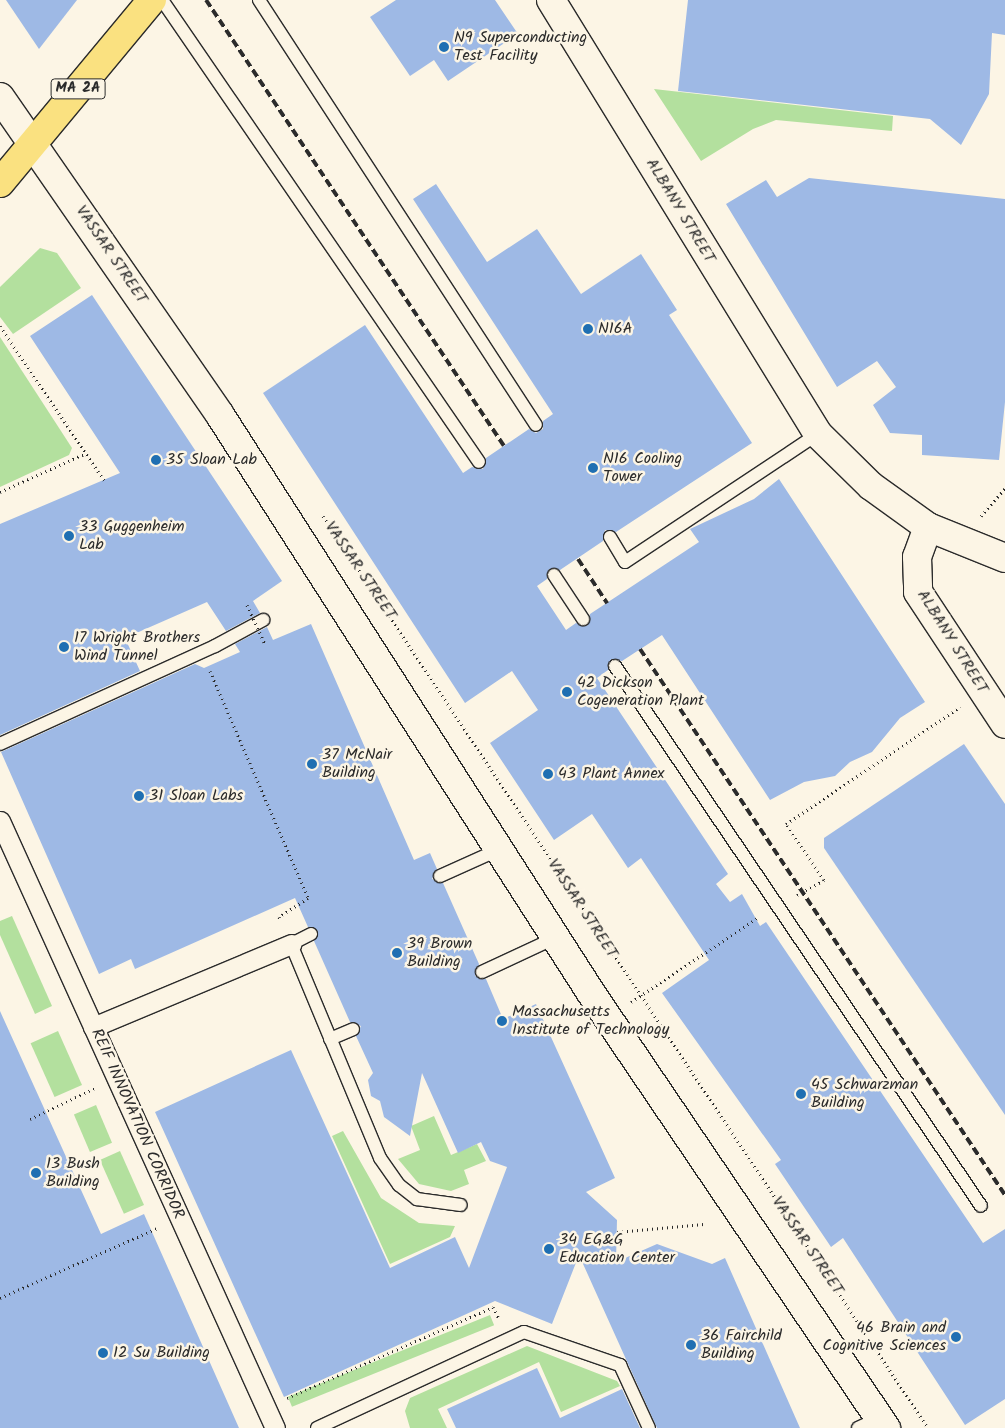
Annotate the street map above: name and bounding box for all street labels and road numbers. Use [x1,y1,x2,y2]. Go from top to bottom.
road number: MA 2A [50,76,106,102]
street label: ALBANY STREET [641,155,719,267]
street label: VASSAR STREET [71,202,151,308]
street label: VASSAR STREET [320,518,400,624]
street label: ALBANY STREET [912,587,992,697]
street label: VASSAR STREET [543,856,621,962]
street label: REIF INNOVATION CORRIDOR [86,1026,188,1222]
street label: VASSAR STREET [767,1193,847,1299]

